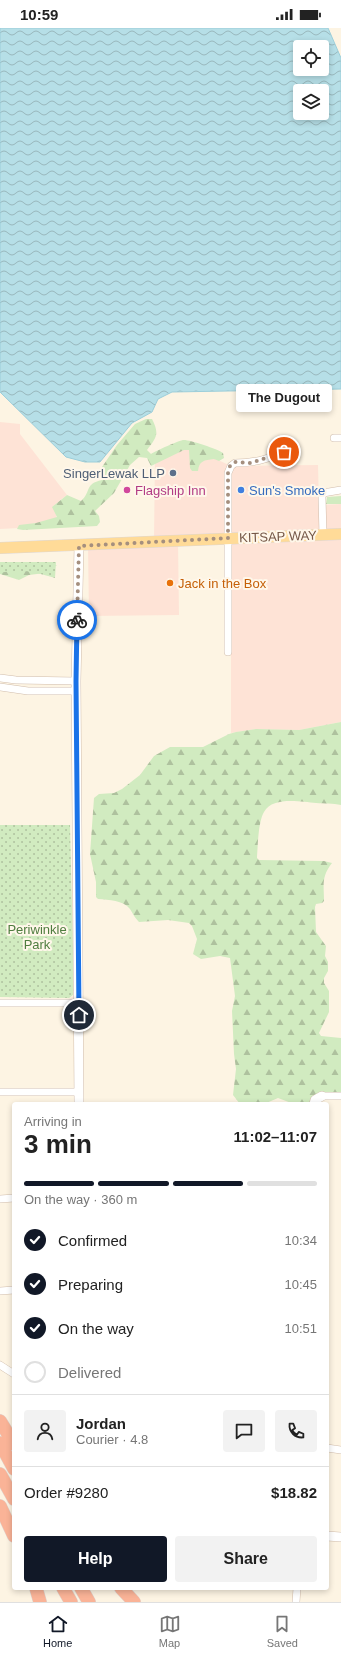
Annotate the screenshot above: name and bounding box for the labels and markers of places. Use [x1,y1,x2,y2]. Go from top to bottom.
callout: The Dugout [236,384,332,412]
pin [267,435,301,469]
place label: SingerLewak LLP [63,466,165,481]
marker: SingerLewak LLP [168,468,178,478]
place label: Flagship Inn [135,483,206,498]
place label: Sun's Smoke [249,483,325,498]
marker: Flagship Inn [122,485,132,495]
marker: Sun's Smoke [236,485,246,495]
place label: Jack in the Box [178,576,267,591]
marker: Jack in the Box [165,578,175,588]
pin [62,998,96,1032]

